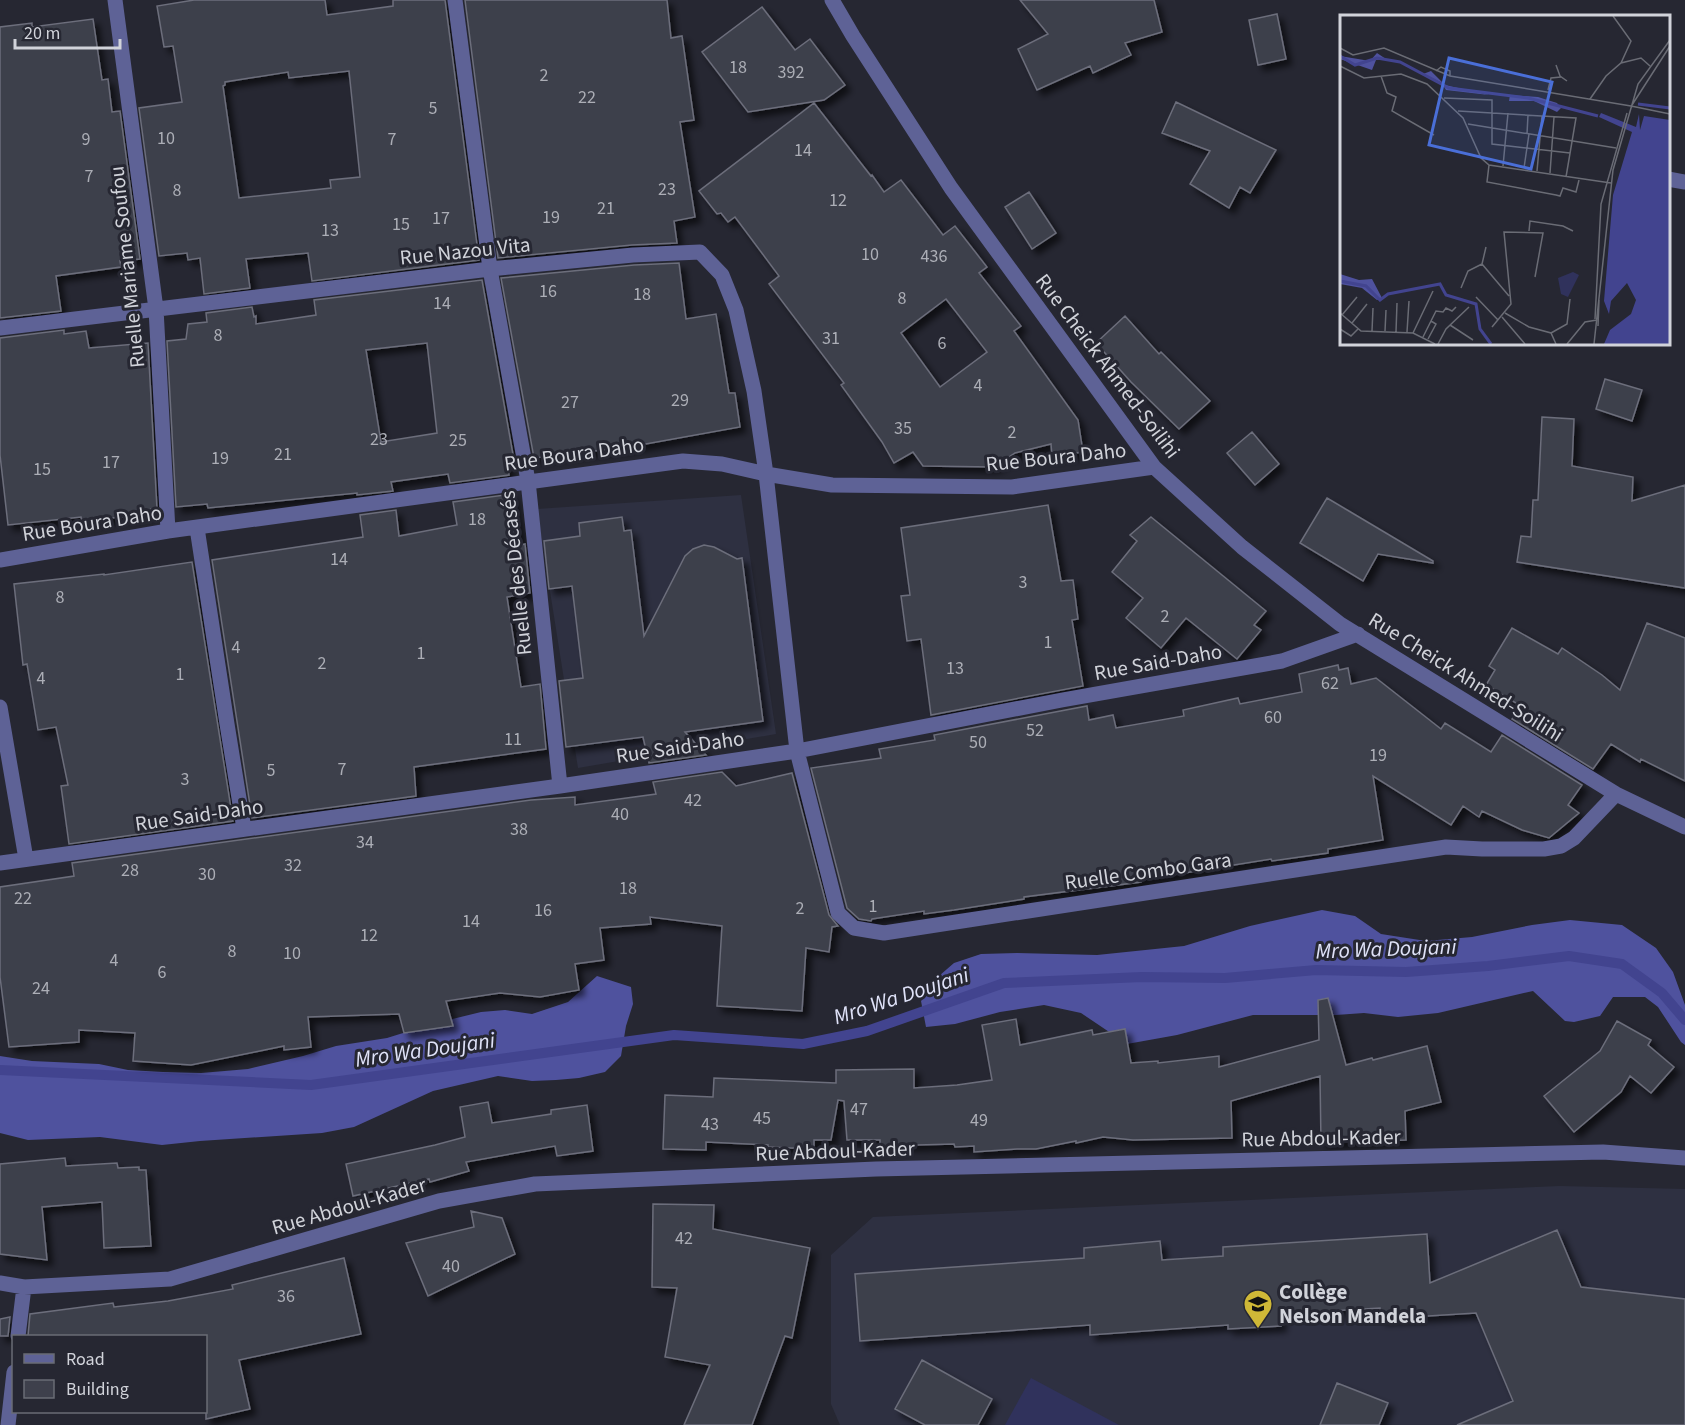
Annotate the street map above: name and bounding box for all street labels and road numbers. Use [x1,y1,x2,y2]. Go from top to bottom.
street label: Ruelle Mariame Soufou [101,165,153,369]
street label: Rue Nazou Vita [398,229,532,273]
street label: Rue Cheick Ahmed-Soilihi [1028,267,1188,465]
street label: Rue Boura Daho [502,429,646,479]
street label: Rue Boura Daho [984,435,1128,479]
street label: Ruelle des Décasés [492,489,540,657]
street label: Rue Boura Daho [20,497,164,549]
street label: Rue Cheick Ahmed-Soilihi [1363,605,1569,749]
street label: Rue Said-Daho [1092,636,1224,688]
street label: Rue Said-Daho [614,723,746,771]
street label: Rue Said-Daho [133,791,265,839]
street label: Ruelle Combo Gara [1063,844,1233,898]
street label: Rue Abdoul-Kader [1241,1122,1402,1154]
street label: Rue Abdoul-Kader [755,1133,916,1169]
street label: Rue Abdoul-Kader [268,1169,430,1242]

